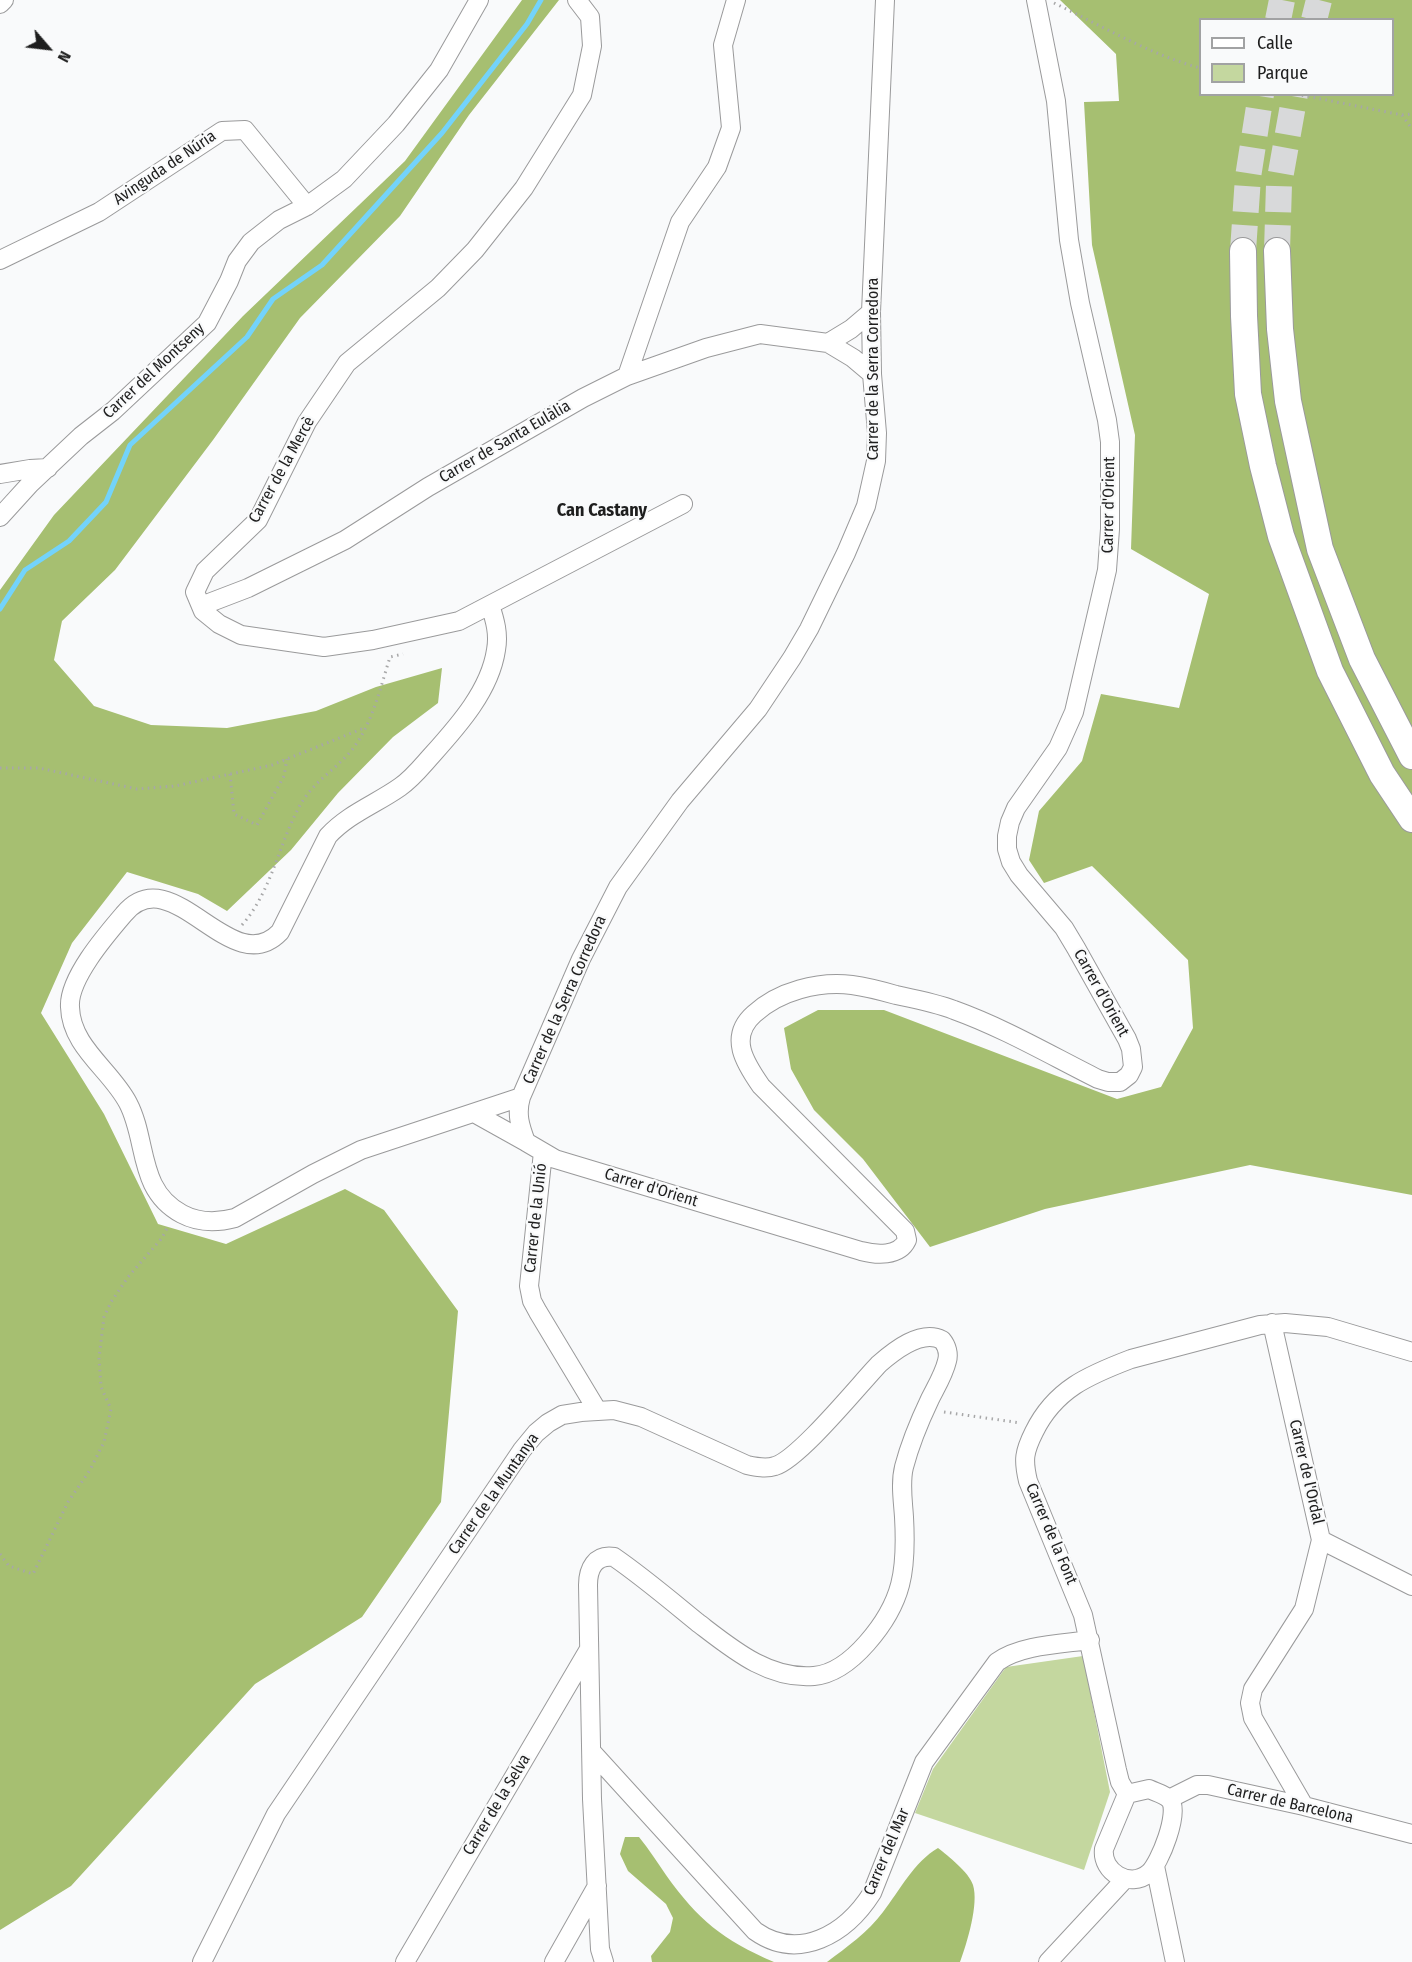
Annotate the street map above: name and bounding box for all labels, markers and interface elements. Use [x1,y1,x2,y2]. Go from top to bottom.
north arrow [18,18,78,78]
legend [1199,18,1394,96]
text: Calle [1257,32,1293,54]
text: N [54,48,75,65]
text: Parque [1257,62,1308,84]
street label: Avinguda de Núria [110,127,220,209]
street label: Carrer de la Serra Corredora [864,278,884,460]
street label: Carrer del Montseny [99,319,209,423]
street label: Carrer de Santa Eulàlia [436,397,574,487]
street label: Carrer de la Mercè [245,413,319,527]
street label: Carrer d'Orient [1099,456,1119,554]
district label: Can Castany [557,500,647,522]
street label: Carrer de la Serra Corredora [519,913,611,1087]
street label: Carrer d'Orient [1069,946,1133,1040]
street label: Carrer de la Unió [521,1162,551,1274]
street label: Carrer d'Orient [602,1165,700,1211]
street label: Carrer de l'Ordal [1285,1418,1327,1526]
street label: Carrer de la Muntanya [445,1430,543,1558]
street label: Carrer de la Font [1021,1480,1081,1588]
street label: Carrer de la Selva [459,1751,535,1859]
street label: Carrer de Barcelona [1225,1780,1355,1828]
street label: Carrer del Mar [860,1805,914,1899]

